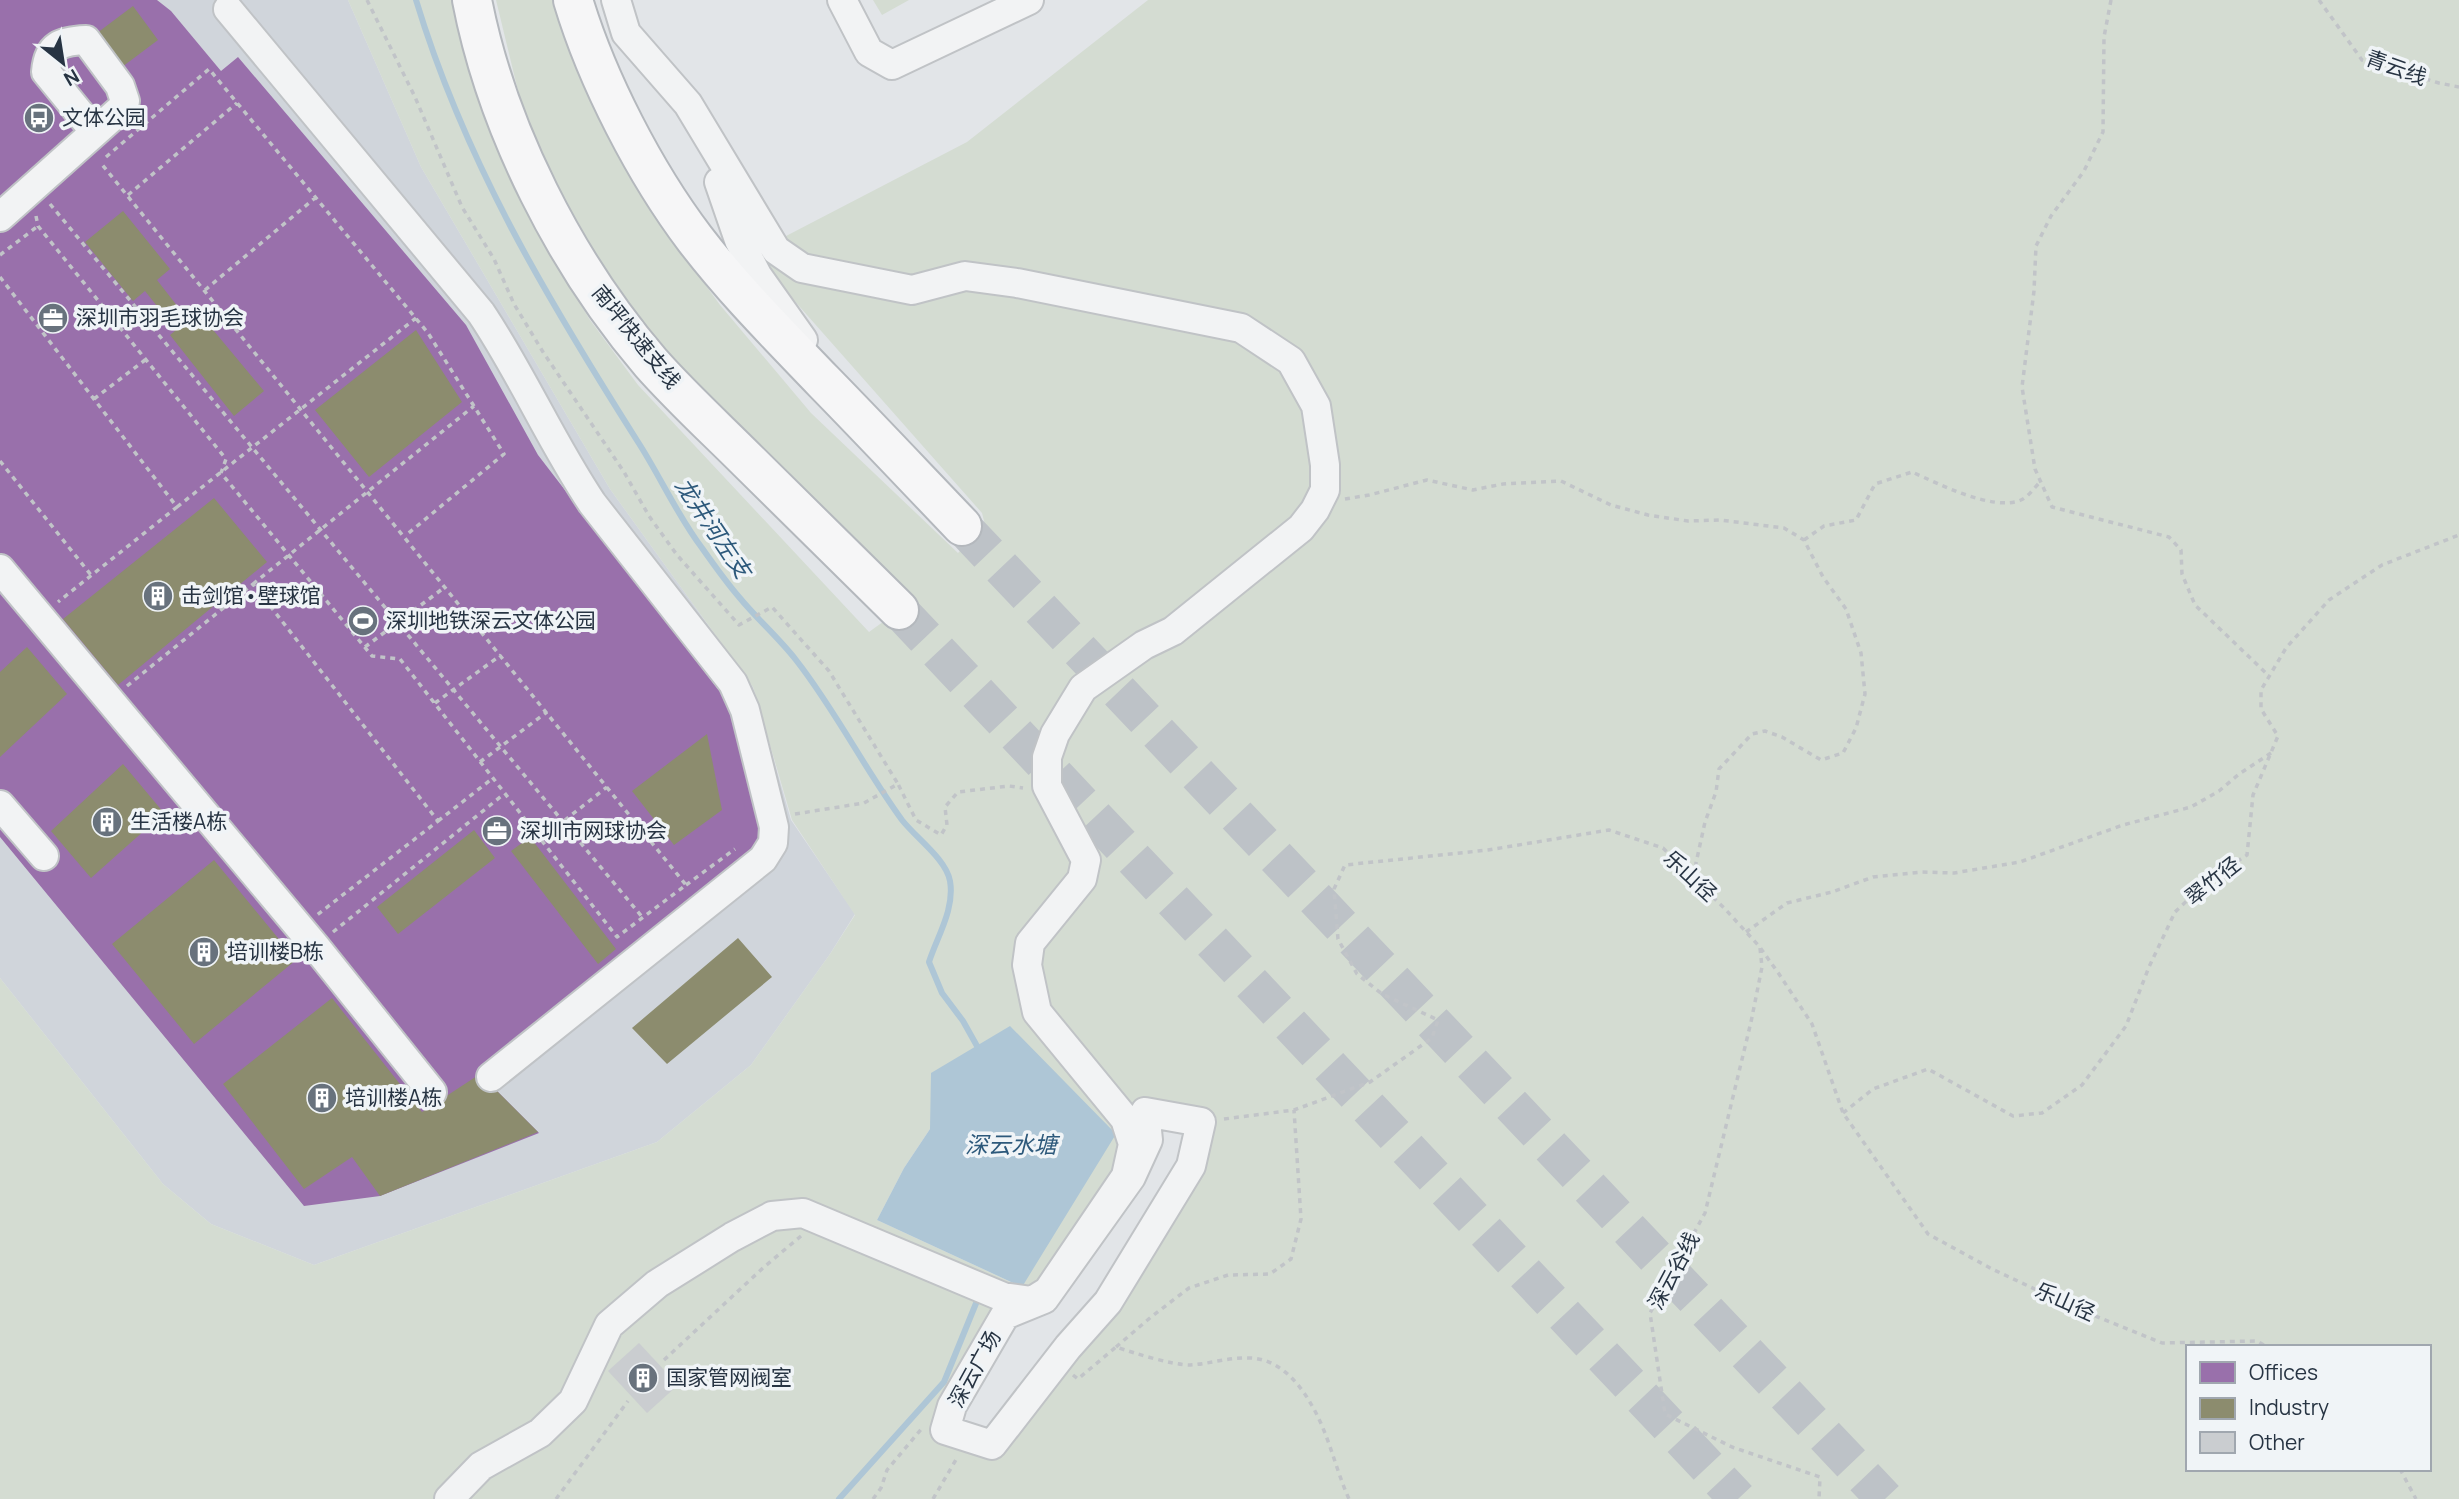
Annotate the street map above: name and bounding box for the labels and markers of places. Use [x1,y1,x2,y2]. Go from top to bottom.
bus stop icon: 文体公园 [22,101,56,135]
place label: 文体公园 [62,103,146,131]
office icon: 深圳市羽毛球协会 [36,301,70,335]
place label: 深圳市羽毛球协会 [76,303,244,331]
building icon: 击剑馆•壁球馆 [141,579,175,613]
place label: 击剑馆•壁球馆 [181,581,321,609]
sports icon: 深圳地铁深云文体公园 [346,604,380,638]
place label: 深圳地铁深云文体公园 [386,606,596,634]
building icon: 生活楼A栋 [90,805,124,839]
place label: 生活楼A栋 [130,807,227,835]
office icon: 深圳市网球协会 [480,814,514,848]
place label: 深圳市网球协会 [520,816,667,844]
building icon: 培训楼B栋 [187,935,221,969]
place label: 培训楼B栋 [227,937,324,965]
building icon: 培训楼A栋 [305,1081,339,1115]
place label: 培训楼A栋 [345,1083,442,1111]
building icon: 国家管网阀室 [626,1361,660,1395]
place label: 国家管网阀室 [666,1363,792,1391]

